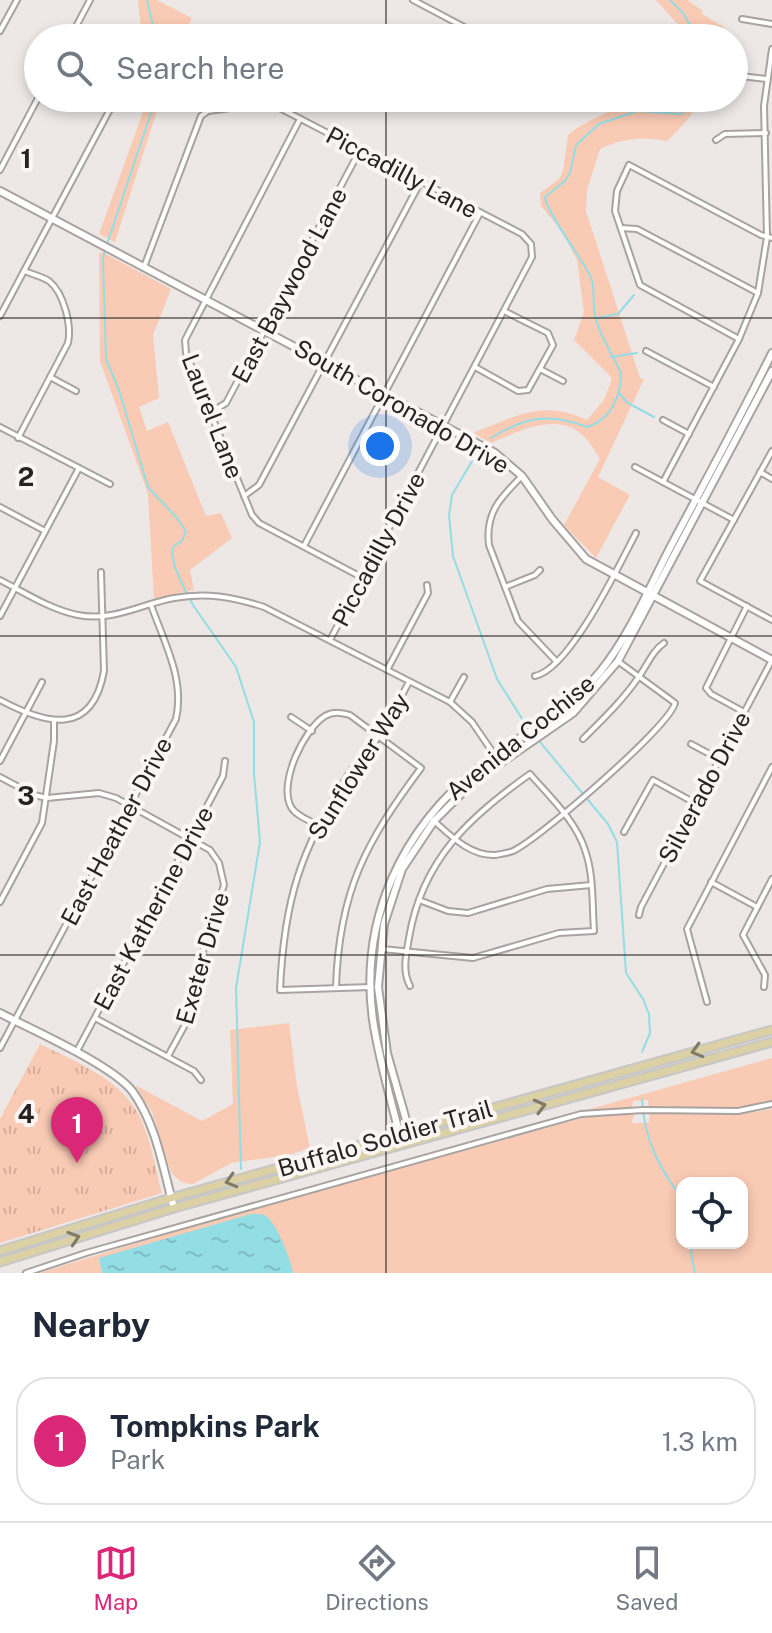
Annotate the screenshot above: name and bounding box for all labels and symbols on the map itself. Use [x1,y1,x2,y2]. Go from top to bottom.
street label: Piccadilly Lane [322,120,482,224]
text: 1 [20,143,32,174]
street label: East Baywood Lane [226,183,352,387]
street label: South Coronado Drive [290,333,514,479]
street label: Laurel Lane [176,350,250,482]
your location [360,426,400,466]
text: 2 [18,461,34,492]
street label: Piccadilly Drive [326,467,430,631]
street label: Avenida Cochise [440,669,600,805]
street label: Sunflower Way [302,687,414,844]
street label: Silverado Drive [652,706,756,868]
street label: East Heather Drive [55,732,177,930]
text: 3 [17,780,35,811]
street label: East Katherine Drive [87,801,219,1015]
street label: Exeter Drive [170,889,234,1027]
one-way arrow [690,1042,704,1058]
street label: Buffalo Soldier Trail [274,1094,496,1182]
pin: 1 [51,1097,103,1163]
text: 4 [17,1098,35,1129]
one-way arrow [532,1098,546,1115]
one-way arrow [224,1172,238,1188]
one-way arrow [67,1231,81,1247]

